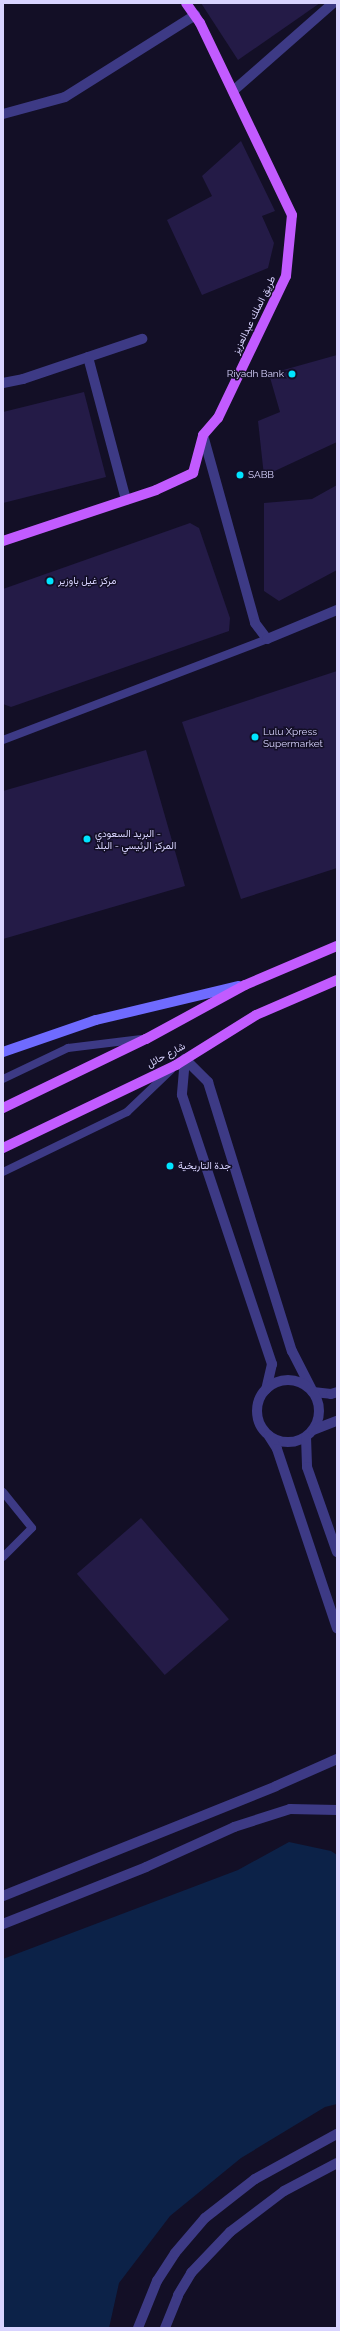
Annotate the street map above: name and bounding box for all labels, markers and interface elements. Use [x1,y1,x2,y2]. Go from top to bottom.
street label: طريق الملك عبدالعزيز [230,274,278,356]
place label: Riyadh Bank [227,368,284,380]
marker: Riyadh Bank [287,369,297,379]
place label: SABB [248,469,274,481]
marker: SABB [235,470,245,480]
place label: مركز غيل باوزير [58,575,116,587]
marker: مركز غيل باوزير [45,576,55,586]
place label: Lulu Xpress Supermarket [263,725,323,748]
marker: Lulu Xpress Supermarket [250,732,260,742]
place label: البريد السعودي - المركز الرئيسي - البلد [95,827,176,850]
marker: البريد السعودي - المركز الرئيسي - البلد [82,834,92,844]
street label: شارع حائل [145,1040,187,1070]
place label: جدة التاريخية [178,1160,231,1172]
marker: جدة التاريخية [165,1161,175,1171]

